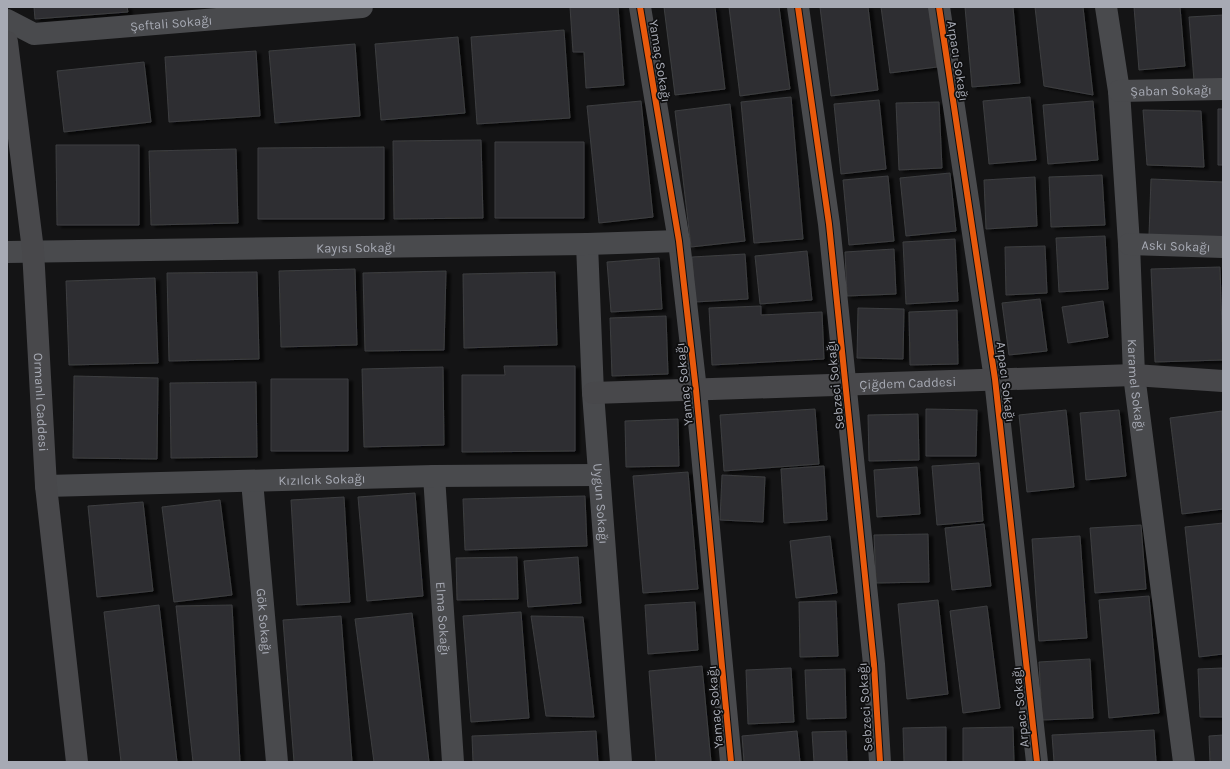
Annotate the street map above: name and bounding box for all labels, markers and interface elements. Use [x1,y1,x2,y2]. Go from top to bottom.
street label: Şeftali Sokağı [129,12,213,34]
street label: Yamaç Sokağı [646,19,674,103]
street label: Arpacı Sokağı [944,20,972,102]
street label: Şaban Sokağı [1130,82,1212,98]
street label: Askı Sokağı [1141,237,1211,254]
street label: Kayısı Sokağı [316,239,396,255]
street label: Karamel Sokağı [1125,339,1149,433]
street label: Sebzeci Sokağı [823,340,847,430]
street label: Arpacı Sokağı [994,341,1018,423]
street label: Yamaç Sokağı [672,342,696,426]
street label: Ormanlı Caddesi [31,352,52,452]
street label: Çiğdem Caddesi [859,373,956,392]
street label: Uygun Sokağı [591,462,612,545]
street label: Kızılcık Sokağı [278,470,366,488]
street label: Elma Sokağı [434,581,453,656]
street label: Gök Sokağı [254,588,275,655]
street label: Sebzeci Sokağı [854,662,876,752]
street label: Yamaç Sokağı [704,665,726,749]
street label: Arpacı Sokağı [1008,666,1032,748]

